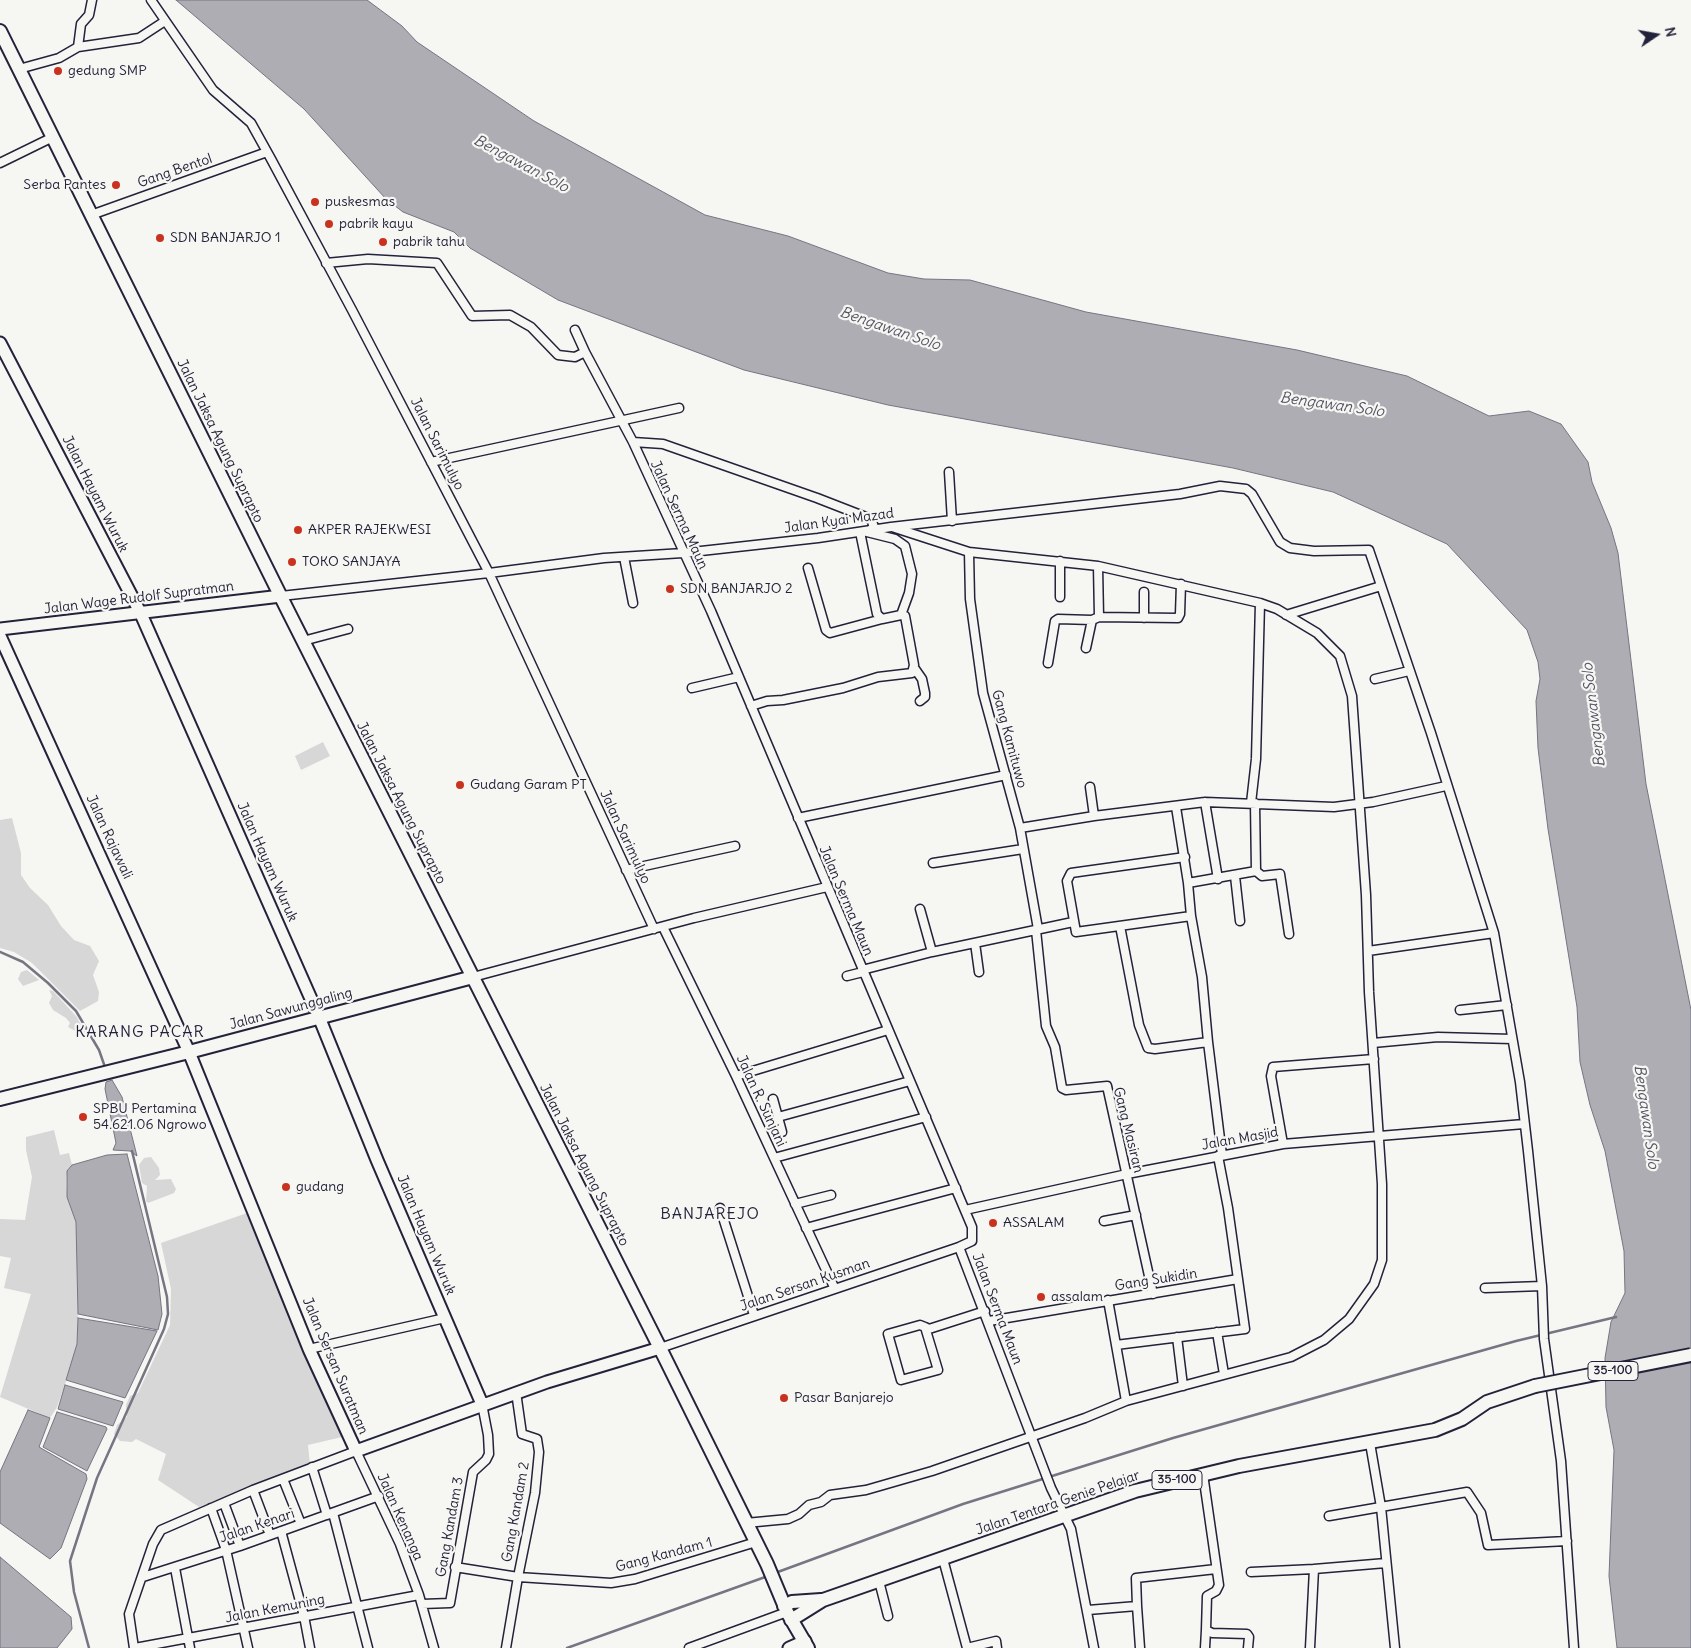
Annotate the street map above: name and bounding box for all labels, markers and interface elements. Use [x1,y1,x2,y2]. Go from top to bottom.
north arrow [1631,10,1681,60]
text: N [1661,25,1680,38]
place label: gedung SMP [68,63,147,79]
marker: gedung SMP [52,65,64,77]
water label: Bengawan Solo [471,131,571,197]
street label: Gang Bentol [135,150,215,192]
place label: Serba Pantes [23,177,106,193]
marker: Serba Pantes [110,179,122,191]
place label: puskesmas [325,194,395,210]
marker: puskesmas [309,196,321,208]
place label: pabrik kayu [339,216,413,232]
marker: pabrik kayu [323,218,335,230]
place label: SDN BANJARJO 1 [170,230,281,246]
marker: SDN BANJARJO 1 [154,232,166,244]
place label: pabrik tahu [393,234,465,250]
marker: pabrik tahu [377,236,389,248]
water label: Bengawan Solo [838,303,942,355]
street label: Jalan Jaksa Agung Suprapto [173,357,267,525]
water label: Bengawan Solo [1279,389,1385,421]
street label: Jalan Sarimulyo [406,395,468,493]
street label: Jalan Hayam Wuruk [58,433,132,555]
street label: Jalan Serma Maun [647,458,711,572]
street label: Jalan Kyai Mazad [783,505,895,537]
place label: AKPER RAJEKWESI [308,522,431,538]
marker: AKPER RAJEKWESI [292,524,304,536]
place label: TOKO SANJAYA [302,554,400,570]
marker: TOKO SANJAYA [286,556,298,568]
street label: Jalan Wage Rudolf Supratman [43,578,235,618]
place label: SDN BANJARJO 2 [680,581,793,597]
marker: SDN BANJARJO 2 [664,583,676,595]
water label: Bengawan Solo [1579,662,1609,768]
street label: Gang Kamituwo [988,688,1030,790]
street label: Jalan Jaksa Agung Suprapto [353,719,449,887]
place label: Gudang Garam PT [470,777,587,793]
marker: Gudang Garam PT [454,779,466,791]
street label: Jalan Sarimulyo [596,787,654,887]
street label: Jalan Rajawali [82,792,136,882]
street label: Jalan Hayam Wuruk [233,800,301,924]
street label: Jalan Serma Maun [815,844,877,958]
street label: Jalan Sawunggaling [228,985,354,1033]
district label: KARANG PACAR [74,1022,206,1042]
street label: Jalan R. Sunjani [732,1052,790,1150]
water label: Bengawan Solo [1630,1064,1662,1170]
street label: Jalan Jaksa Agung Suprapto [536,1081,632,1249]
street label: Gang Masiran [1109,1085,1147,1175]
place label: SPBU Pertamina 54.621.06 Ngrowo [93,1101,207,1134]
marker: SPBU Pertamina 54.621.06 Ngrowo [77,1111,89,1123]
street label: Jalan Masjid [1200,1124,1280,1154]
street label: Jalan Hayam Wuruk [393,1172,459,1298]
place label: gudang [296,1179,344,1195]
marker: gudang [280,1181,292,1193]
district label: BANJAREJO [659,1204,761,1224]
place label: ASSALAM [1003,1215,1065,1231]
marker: ASSALAM [987,1217,999,1229]
street label: Jalan Serma Maun [968,1251,1026,1367]
street label: Jalan Sersan Kusman [738,1255,872,1315]
street label: Gang Sukidin [1114,1265,1198,1295]
place label: assalam [1051,1289,1103,1305]
marker: assalam [1035,1291,1047,1303]
street label: Jalan Sersan Suratman [299,1295,371,1437]
road number: 35-100 [1588,1362,1638,1380]
place label: Pasar Banjarejo [794,1390,894,1406]
marker: Pasar Banjarejo [778,1392,790,1404]
street label: Gang Kandam 2 [499,1461,533,1563]
street label: Jalan Tentara Genie Pelajar [974,1467,1142,1539]
road number: 35-100 [1152,1470,1202,1490]
street label: Jalan Kenanga [373,1471,427,1563]
street label: Gang Kandam 3 [433,1475,467,1579]
street label: Jalan Kenari [217,1505,297,1547]
street label: Gang Kandam 1 [614,1534,714,1576]
street label: Jalan Kemuning [224,1591,326,1627]

